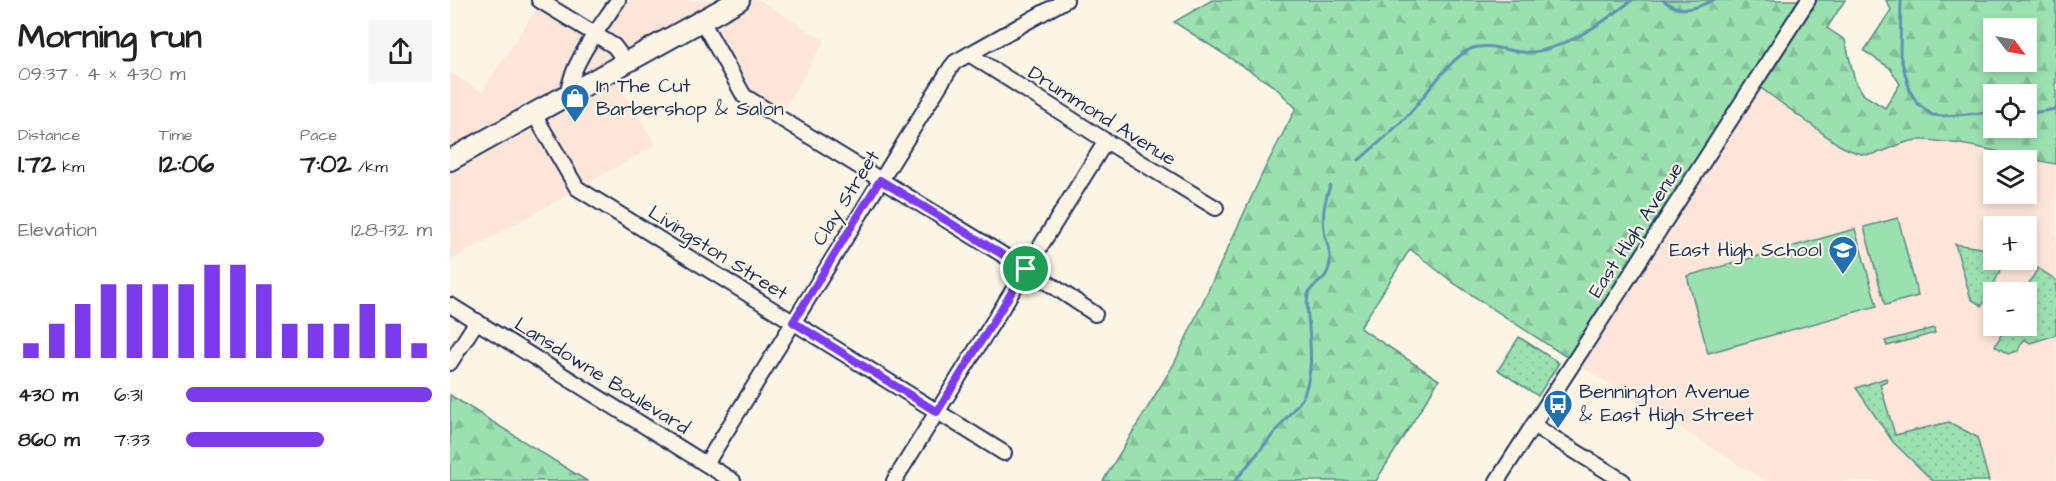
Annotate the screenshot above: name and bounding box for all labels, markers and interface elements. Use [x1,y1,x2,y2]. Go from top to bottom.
text: Morning run [18,14,202,60]
north arrow [1983,18,2037,72]
map controls [1983,18,2037,336]
button: share [369,20,432,83]
street label: Drummond Avenue [1023,59,1182,173]
text: 09:37 · 4 × 430 m [18,60,186,88]
place label: In The Cut Barbershop & Salon [596,72,784,123]
shop icon: In The Cut Barbershop & Salon [559,82,591,124]
button: locate [1983,84,2037,138]
text: Distance [18,124,80,146]
text: Time [159,124,193,146]
text: Pace [300,124,337,146]
street label: Clay Street [805,145,887,252]
text: 1.72 [18,146,56,182]
text: 12:06 [159,146,214,182]
text: 7:02 [300,146,352,182]
button: layers [1983,150,2037,204]
text: km [56,156,85,178]
text: /km [352,156,388,178]
street label: East High Avenue [1582,157,1691,304]
street label: Livingston Street [642,199,793,308]
text: Elevation [18,216,97,244]
text: 128–132 m [351,216,432,244]
button: + [1983,216,2037,270]
school or university icon: East High School [1827,234,1859,276]
place label: East High School [1669,236,1822,265]
pin [1000,243,1051,294]
icon: arrive [1009,252,1042,285]
button: − [1983,282,2037,336]
street label: Lansdowne Boulevard [509,311,695,441]
place label: Bennington Avenue & East High Street [1579,378,1754,430]
text: 430 m [18,381,78,409]
text: 6:31 [114,381,143,409]
bus stop icon: Bennington Avenue & East High Street [1542,388,1574,430]
text: 860 m [18,426,80,454]
text: 7:33 [114,426,150,454]

